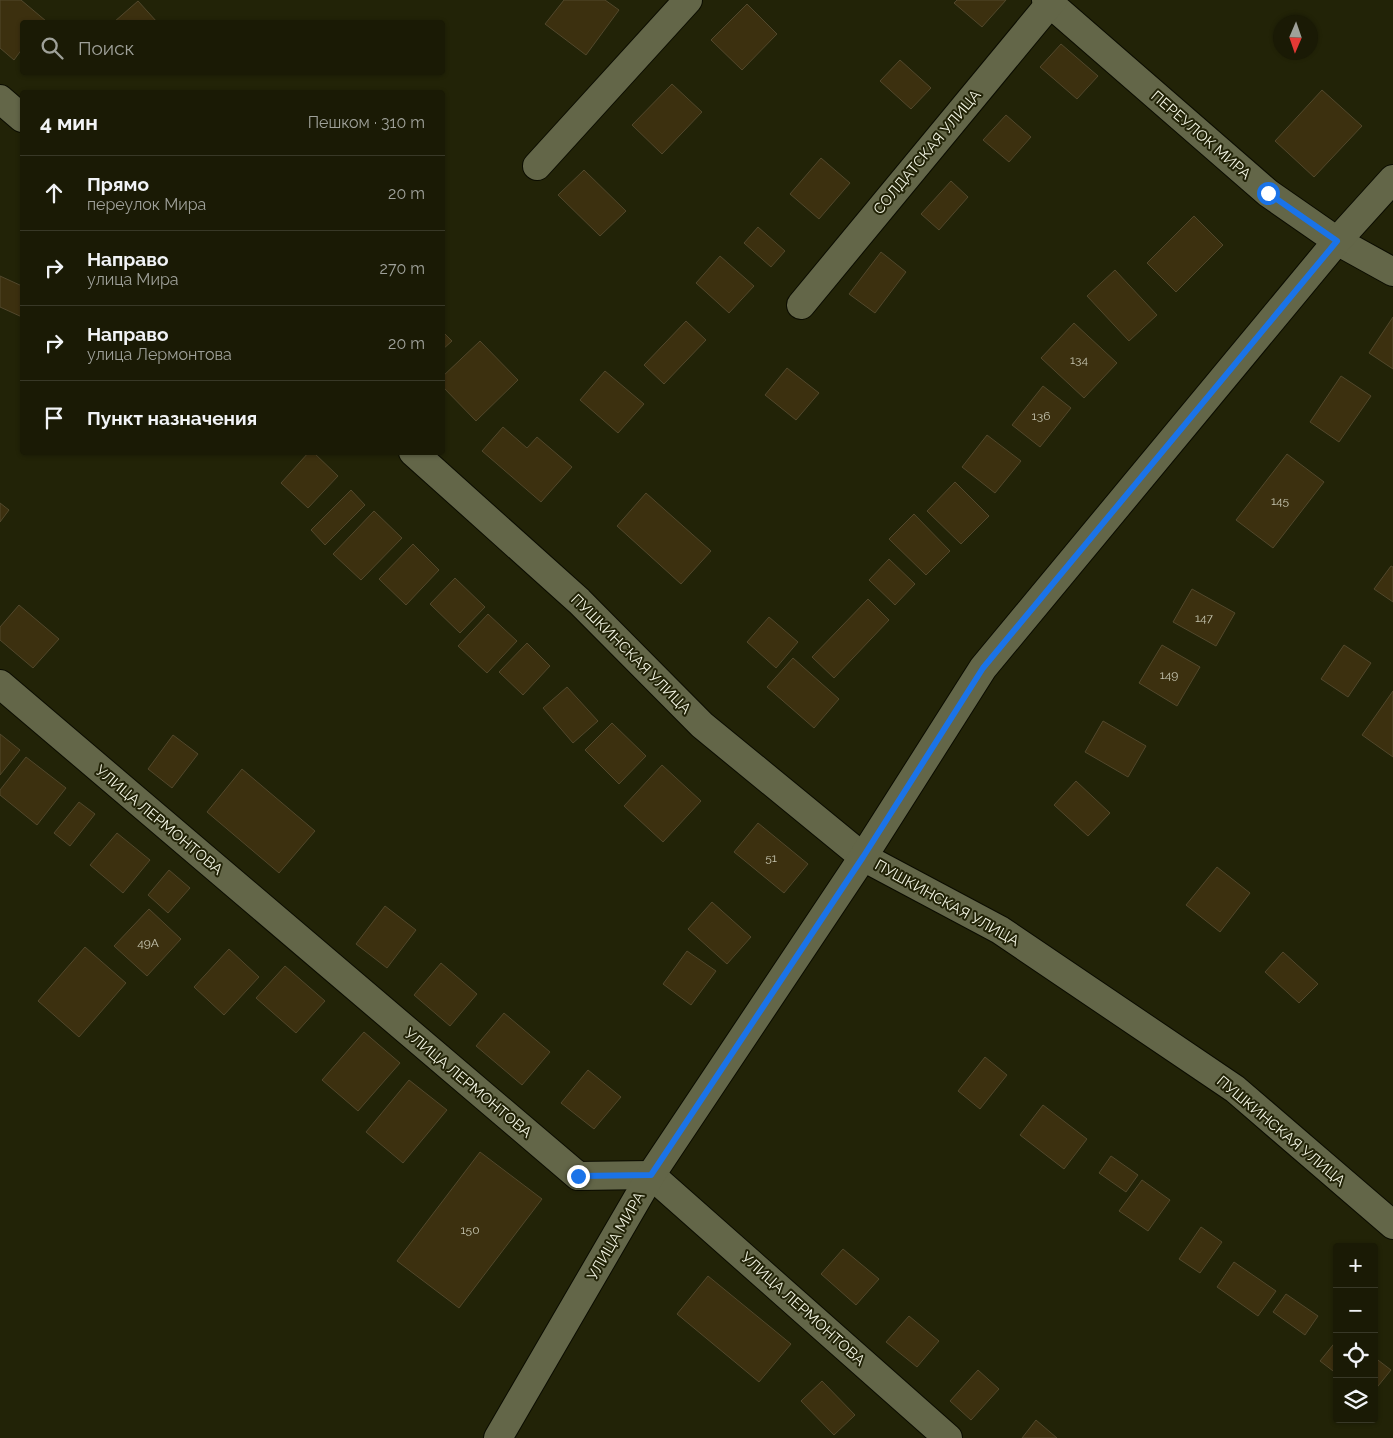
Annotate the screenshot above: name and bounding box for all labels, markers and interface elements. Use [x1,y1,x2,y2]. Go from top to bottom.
north arrow [1273,15,1318,60]
search box [20,20,445,75]
icon: search [38,34,66,62]
text: Поиск [78,37,134,59]
street label: СОЛДАТСКАЯ УЛИЦА [869,86,985,218]
street label: ПЕРЕУЛОК МИРА [1147,87,1255,183]
text: 4 мин [40,110,98,135]
text: Пешком · 310 m [308,113,425,132]
text: Прямо [87,173,149,195]
icon: ahead [40,179,68,207]
route start [1257,182,1280,205]
text: 20 m [388,184,425,203]
text: переулок Мира [87,195,206,214]
text: Направо [87,248,168,270]
icon: right [40,254,68,282]
text: 270 m [380,259,425,278]
text: улица Мира [87,270,178,289]
text: Направо [87,323,168,345]
icon: right [40,329,68,357]
text: 20 m [388,334,425,353]
text: улица Лермонтова [87,345,232,364]
house number: 134 [1070,353,1088,367]
icon: arrive [40,404,68,432]
text: Пункт назначения [87,407,257,429]
house number: 136 [1032,409,1050,423]
house number: 145 [1271,494,1290,508]
street label: ПУШКИНСКАЯ УЛИЦА [567,590,695,718]
house number: 147 [1195,611,1214,625]
house number: 149 [1160,668,1178,682]
street label: УЛИЦА ЛЕРМОНТОВА [92,761,226,879]
house number: 51 [765,851,777,865]
street label: ПУШКИНСКАЯ УЛИЦА [872,856,1022,950]
house number: 49А [137,936,159,950]
street label: УЛИЦА ЛЕРМОНТОВА [401,1024,535,1142]
street label: ПУШКИНСКАЯ УЛИЦА [1213,1072,1349,1190]
route end [567,1165,590,1188]
street label: УЛИЦА МИРА [583,1188,649,1284]
house number: 150 [460,1223,480,1237]
map controls [1333,1243,1378,1423]
button: + [1333,1243,1378,1288]
street label: УЛИЦА ЛЕРМОНТОВА [737,1248,869,1370]
button: − [1333,1288,1378,1333]
button: locate [1333,1333,1378,1378]
button: layers [1333,1378,1378,1423]

